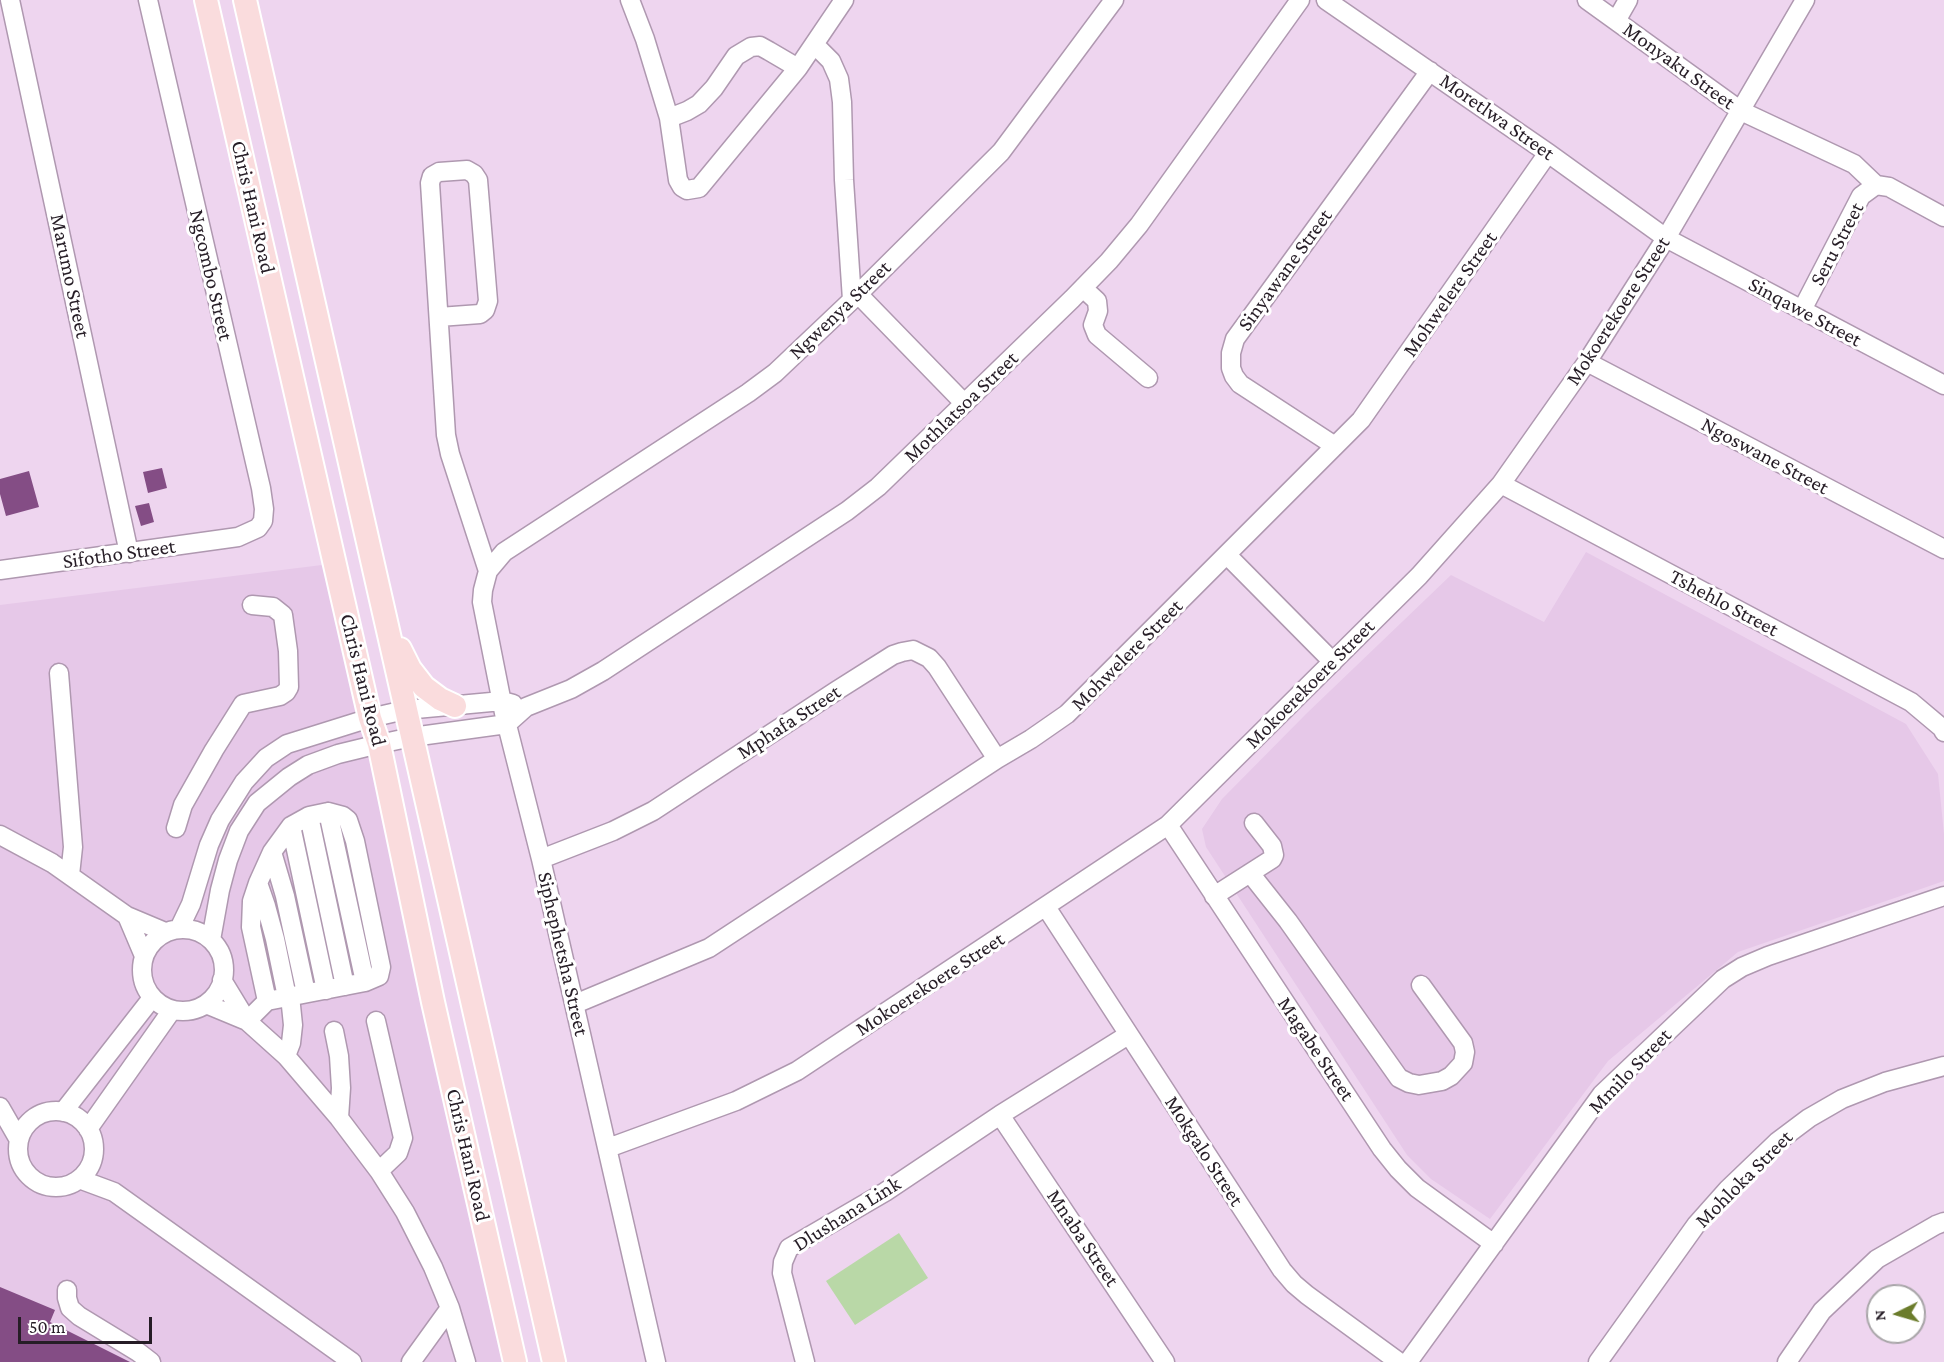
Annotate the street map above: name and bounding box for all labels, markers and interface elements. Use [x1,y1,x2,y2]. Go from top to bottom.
street label: Monyaku Street [1618,17,1740,115]
street label: Moretlwa Street [1435,68,1559,166]
street label: Chris Hani Road [225,138,281,276]
street label: Seru Street [1805,198,1869,290]
street label: Sinyawane Street [1232,204,1338,336]
street label: Ngcombo Street [184,207,238,343]
street label: Marumo Street [45,212,95,340]
street label: Mohwelere Street [1397,226,1503,362]
street label: Mokoerekoere Street [1560,232,1676,390]
street label: Ngwenya Street [784,255,896,365]
street label: Sinqawe Street [1744,272,1866,352]
street label: Mothlatsoa Street [898,346,1024,468]
street label: Ngoswane Street [1697,412,1833,500]
street label: Sifotho Street [61,534,177,574]
street label: Tshehlo Street [1665,564,1783,642]
street label: Mohwelere Street [1066,594,1188,716]
street label: Chris Hani Road [334,611,392,749]
street label: Mokoerekoere Street [1240,614,1380,754]
street label: Mphafa Street [732,679,846,765]
street label: Siphephetsha Street [532,870,594,1038]
street label: Mokoerekoere Street [851,926,1009,1042]
street label: Magabe Street [1272,992,1360,1106]
street label: Mmilo Street [1583,1023,1677,1119]
street label: Chris Hani Road [440,1086,496,1224]
street label: Mokgalo Street [1159,1091,1249,1211]
street label: Mohloka Street [1690,1125,1798,1233]
street label: Dlushana Link [789,1171,905,1257]
street label: Mnaba Street [1041,1184,1125,1292]
north arrow [1866,1284,1926,1344]
scale bar [21,1305,154,1343]
text: N [1871,1309,1889,1322]
text: 50 m [29,1317,66,1337]

